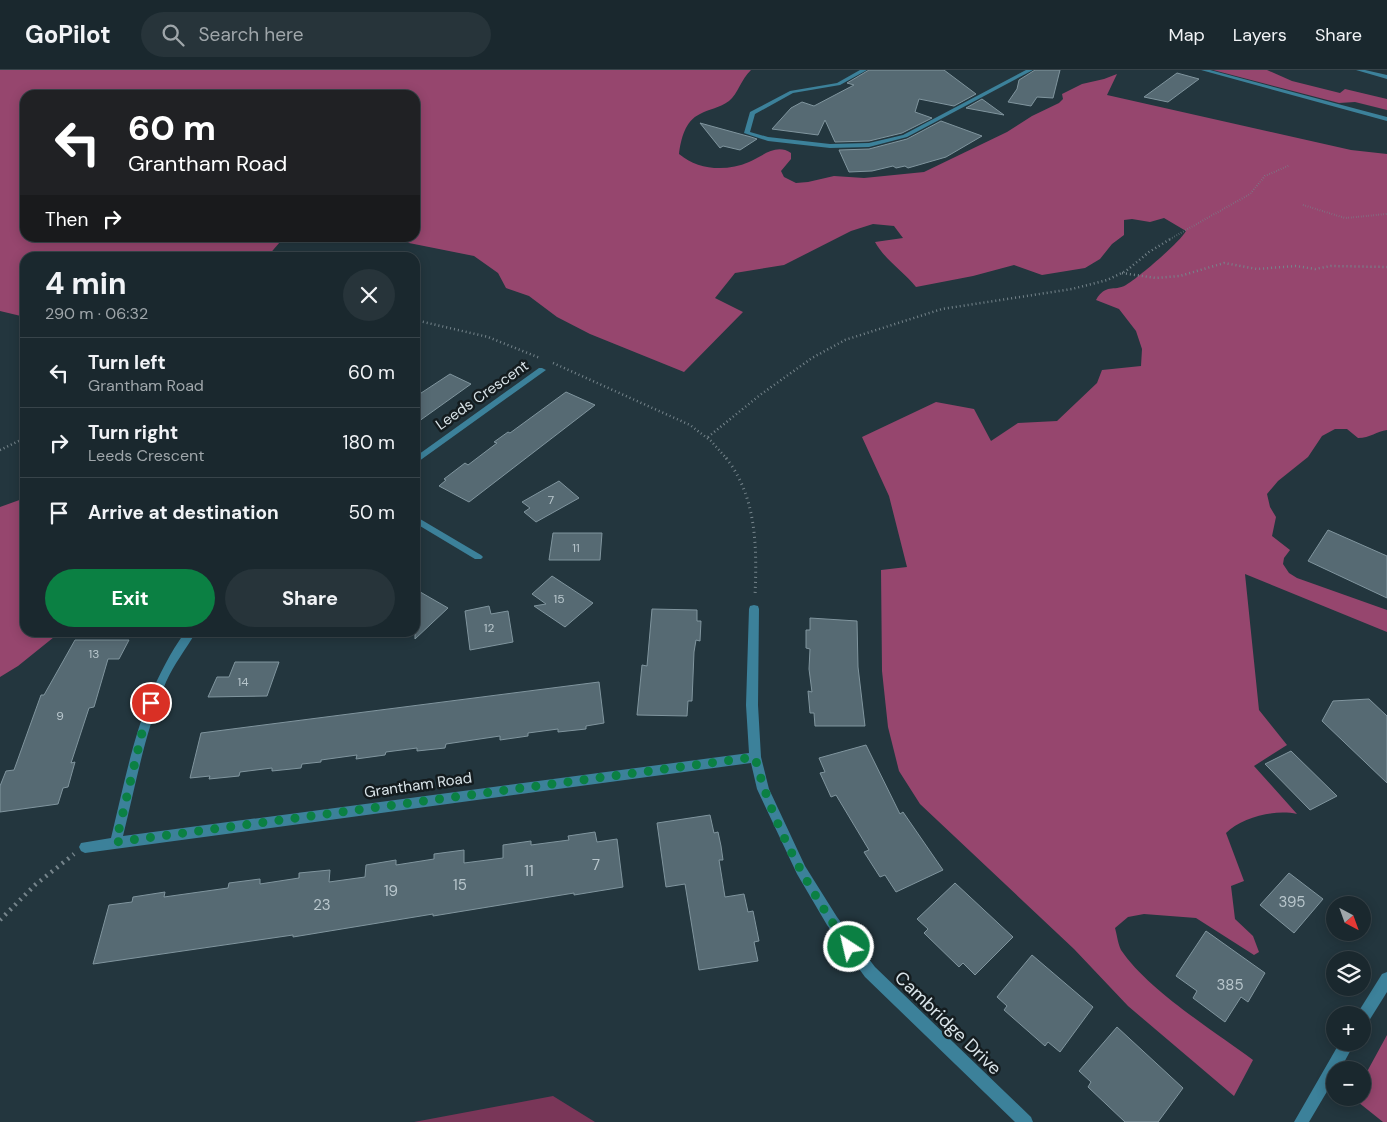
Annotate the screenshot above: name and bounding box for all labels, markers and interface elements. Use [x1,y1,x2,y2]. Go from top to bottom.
search box [141,12,491,57]
text: GoPilot [25,19,111,50]
icon: search [159,21,187,49]
text: Search here [199,22,303,47]
text: Map [1169,23,1205,47]
text: Layers [1233,23,1287,47]
text: Share [1315,23,1362,47]
text: 60 m [128,105,216,151]
icon: left [45,110,110,175]
text: Grantham Road [128,149,287,178]
icon: right [98,205,126,233]
text: Then [45,207,88,232]
text: 4 min [45,264,127,303]
button: close [343,269,395,321]
text: 290 m · 06:32 [45,303,148,324]
text: Turn left [88,350,166,375]
street label: Leeds Crescent [432,355,533,435]
icon: left [45,359,73,387]
text: 60 m [348,360,395,385]
text: Grantham Road [88,375,204,396]
text: Turn right [88,420,178,445]
icon: right [45,429,73,457]
text: 180 m [343,430,395,455]
text: Leeds Crescent [88,445,205,466]
house number: 7 [548,492,554,508]
icon: arrive [45,499,73,527]
text: Arrive at destination [88,500,279,525]
text: 50 m [348,500,395,525]
house number: 11 [572,540,580,556]
button: Exit [45,569,215,627]
button: Share [225,569,395,627]
house number: 15 [553,591,565,607]
house number: 12 [484,620,494,636]
house number: 13 [89,646,99,662]
house number: 14 [237,674,249,690]
pin [130,682,172,724]
icon: arrive [137,689,165,717]
house number: 9 [56,708,64,724]
street label: Grantham Road [363,768,473,802]
house number: 7 [592,855,600,875]
house number: 11 [524,861,534,881]
house number: 15 [453,875,467,895]
house number: 19 [384,881,398,901]
house number: 395 [1278,892,1306,912]
house number: 23 [313,895,331,915]
north arrow [1326,896,1371,941]
map controls [1326,896,1371,1106]
position arrow [822,920,874,972]
button: layers [1326,951,1371,996]
street label: Cambridge Drive [889,966,1007,1080]
house number: 385 [1216,975,1244,995]
button: + [1326,1006,1371,1051]
button: − [1326,1061,1371,1106]

